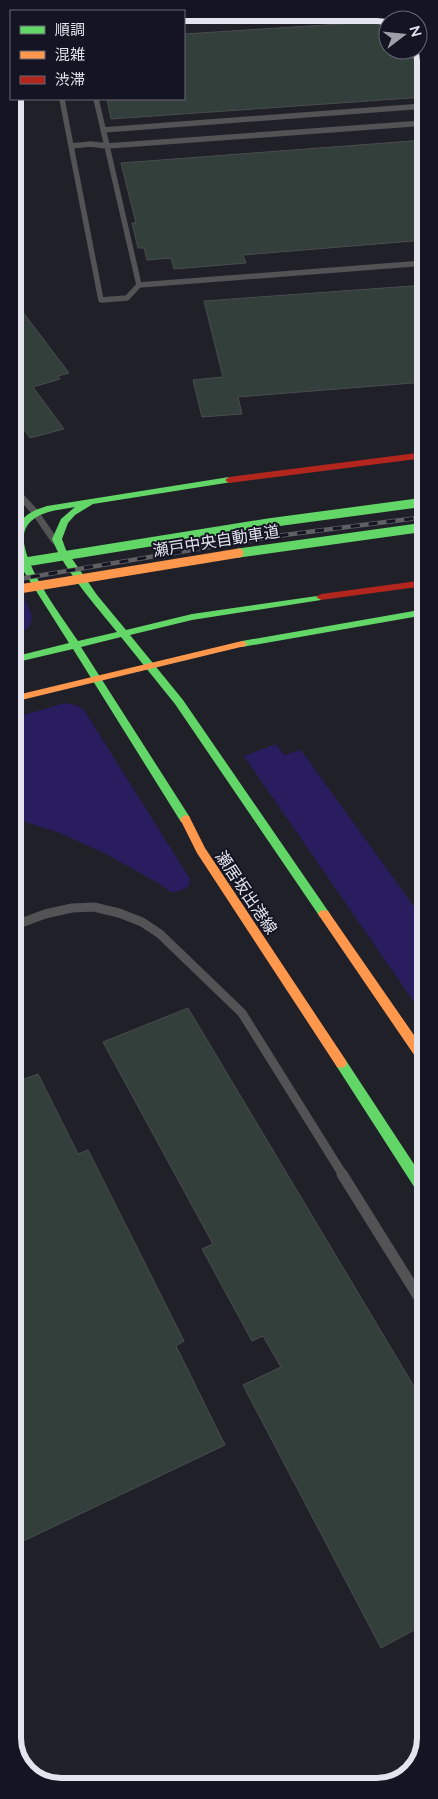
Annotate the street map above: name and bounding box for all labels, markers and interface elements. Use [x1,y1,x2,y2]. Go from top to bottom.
legend [10,10,185,100]
north arrow [378,10,428,60]
text: 順調 [55,20,85,38]
text: N [406,24,426,39]
text: 混雑 [55,45,85,63]
text: 渋滞 [55,70,85,88]
street label: 瀬戸中央自動車道 [151,521,281,559]
street label: 瀬居坂出港線 [212,847,282,937]

